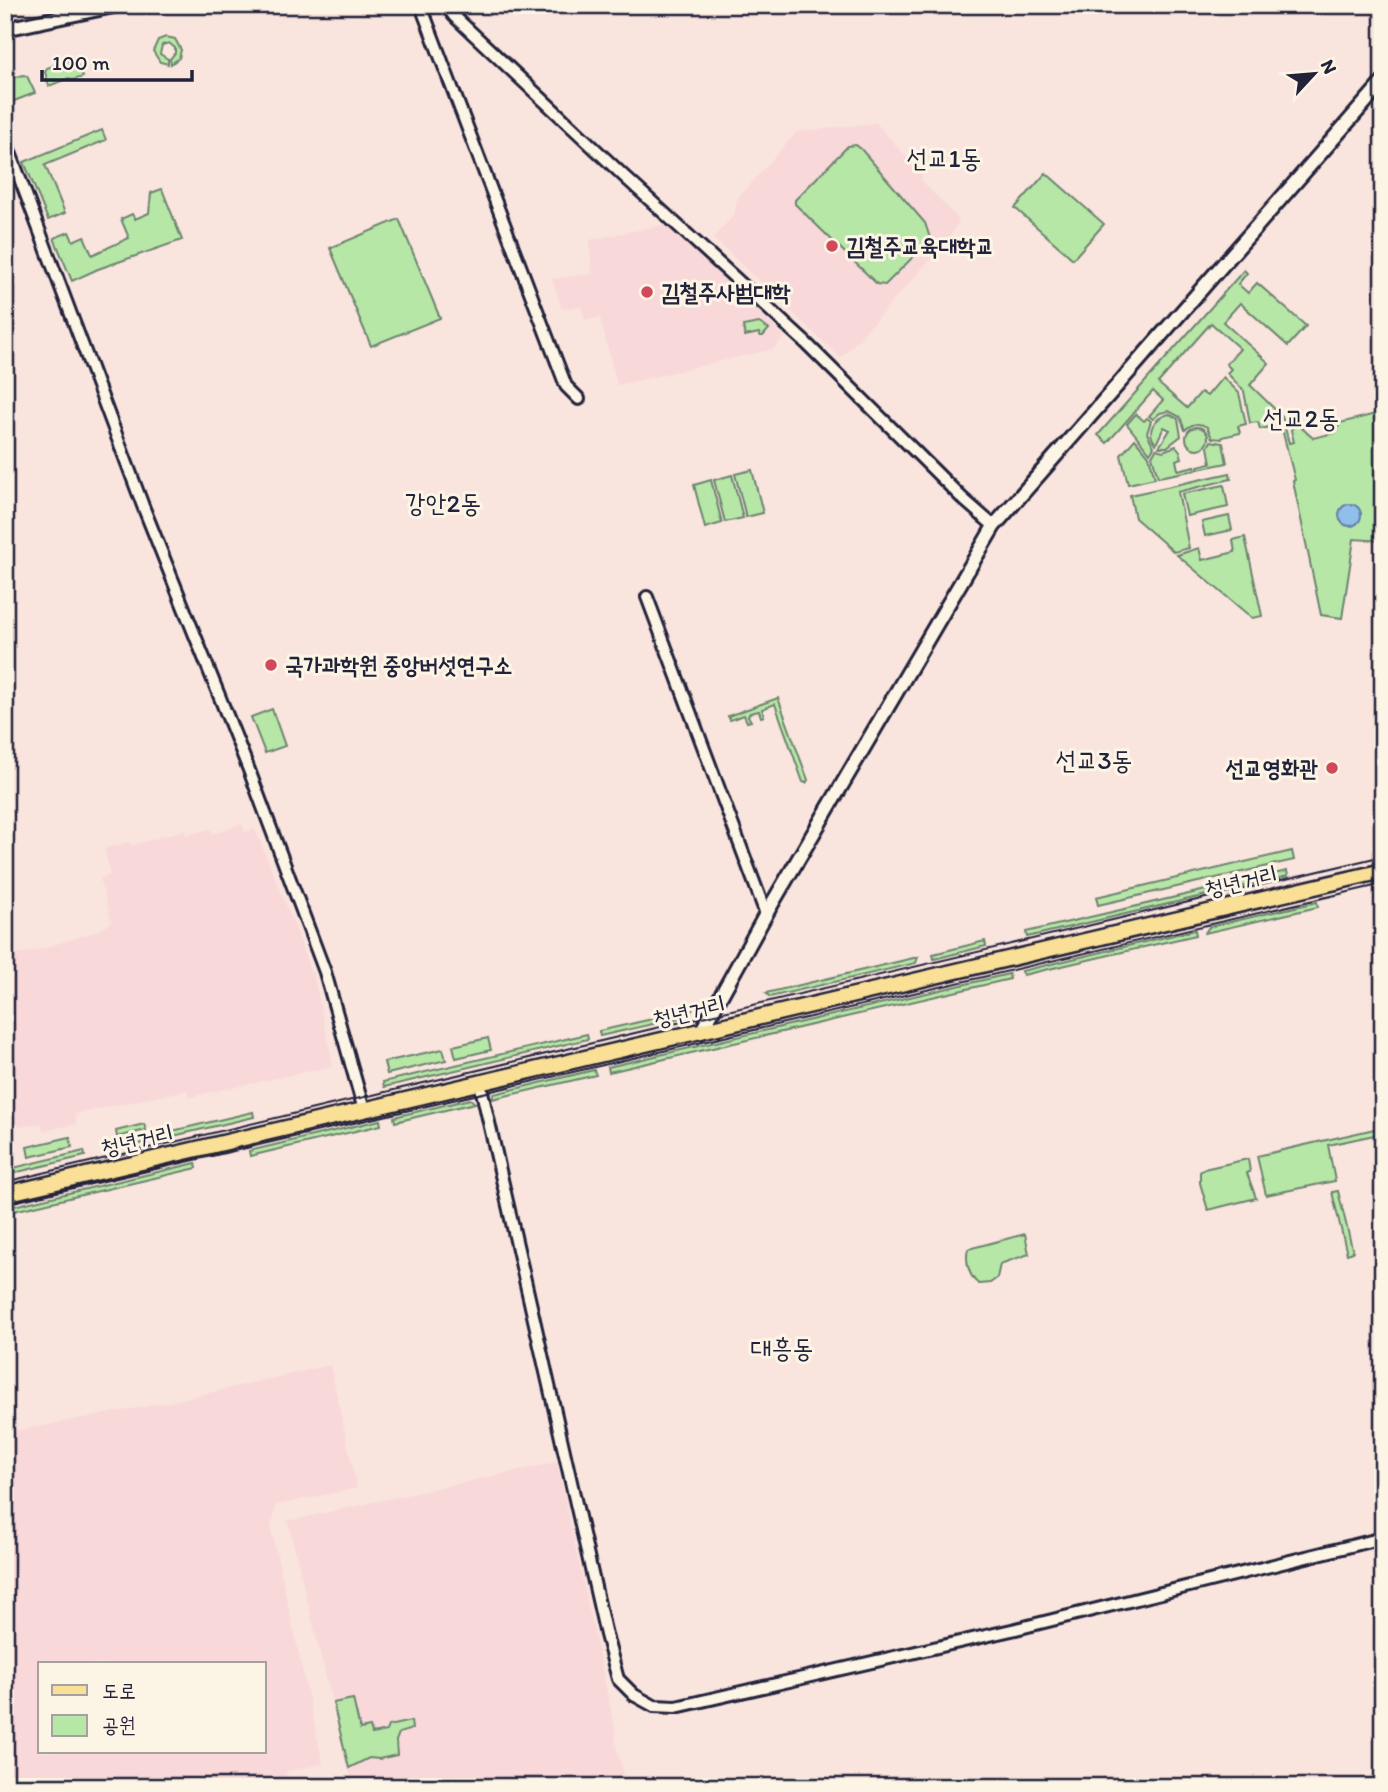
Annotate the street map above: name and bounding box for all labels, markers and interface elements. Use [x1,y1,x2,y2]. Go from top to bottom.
scale bar [42,38,192,82]
north arrow [1280,38,1350,108]
text: 100 m [52,50,110,75]
text: N [1316,56,1342,78]
district label: 선교1동 [907,142,981,174]
place label: 김철주교육대학교 [846,232,994,260]
marker: 김철주교육대학교 [824,238,840,254]
place label: 김철주사범대학 [661,278,791,306]
marker: 김철주사범대학 [639,284,655,300]
district label: 선교2동 [1263,402,1339,434]
district label: 강안2동 [405,487,481,519]
place label: 국가과학원 중앙버섯연구소 [285,651,512,679]
marker: 국가과학원 중앙버섯연구소 [263,657,279,673]
district label: 선교3동 [1056,744,1132,776]
place label: 선교영화관 [1225,754,1318,782]
marker: 선교영화관 [1324,760,1340,776]
street label: 청년거리 [1202,859,1280,903]
street label: 청년거리 [650,989,728,1033]
street label: 청년거리 [98,1118,176,1162]
district label: 대흥동 [751,1332,813,1364]
legend [38,1662,266,1754]
text: 도로 [102,1678,136,1703]
text: 공원 [102,1712,136,1737]

